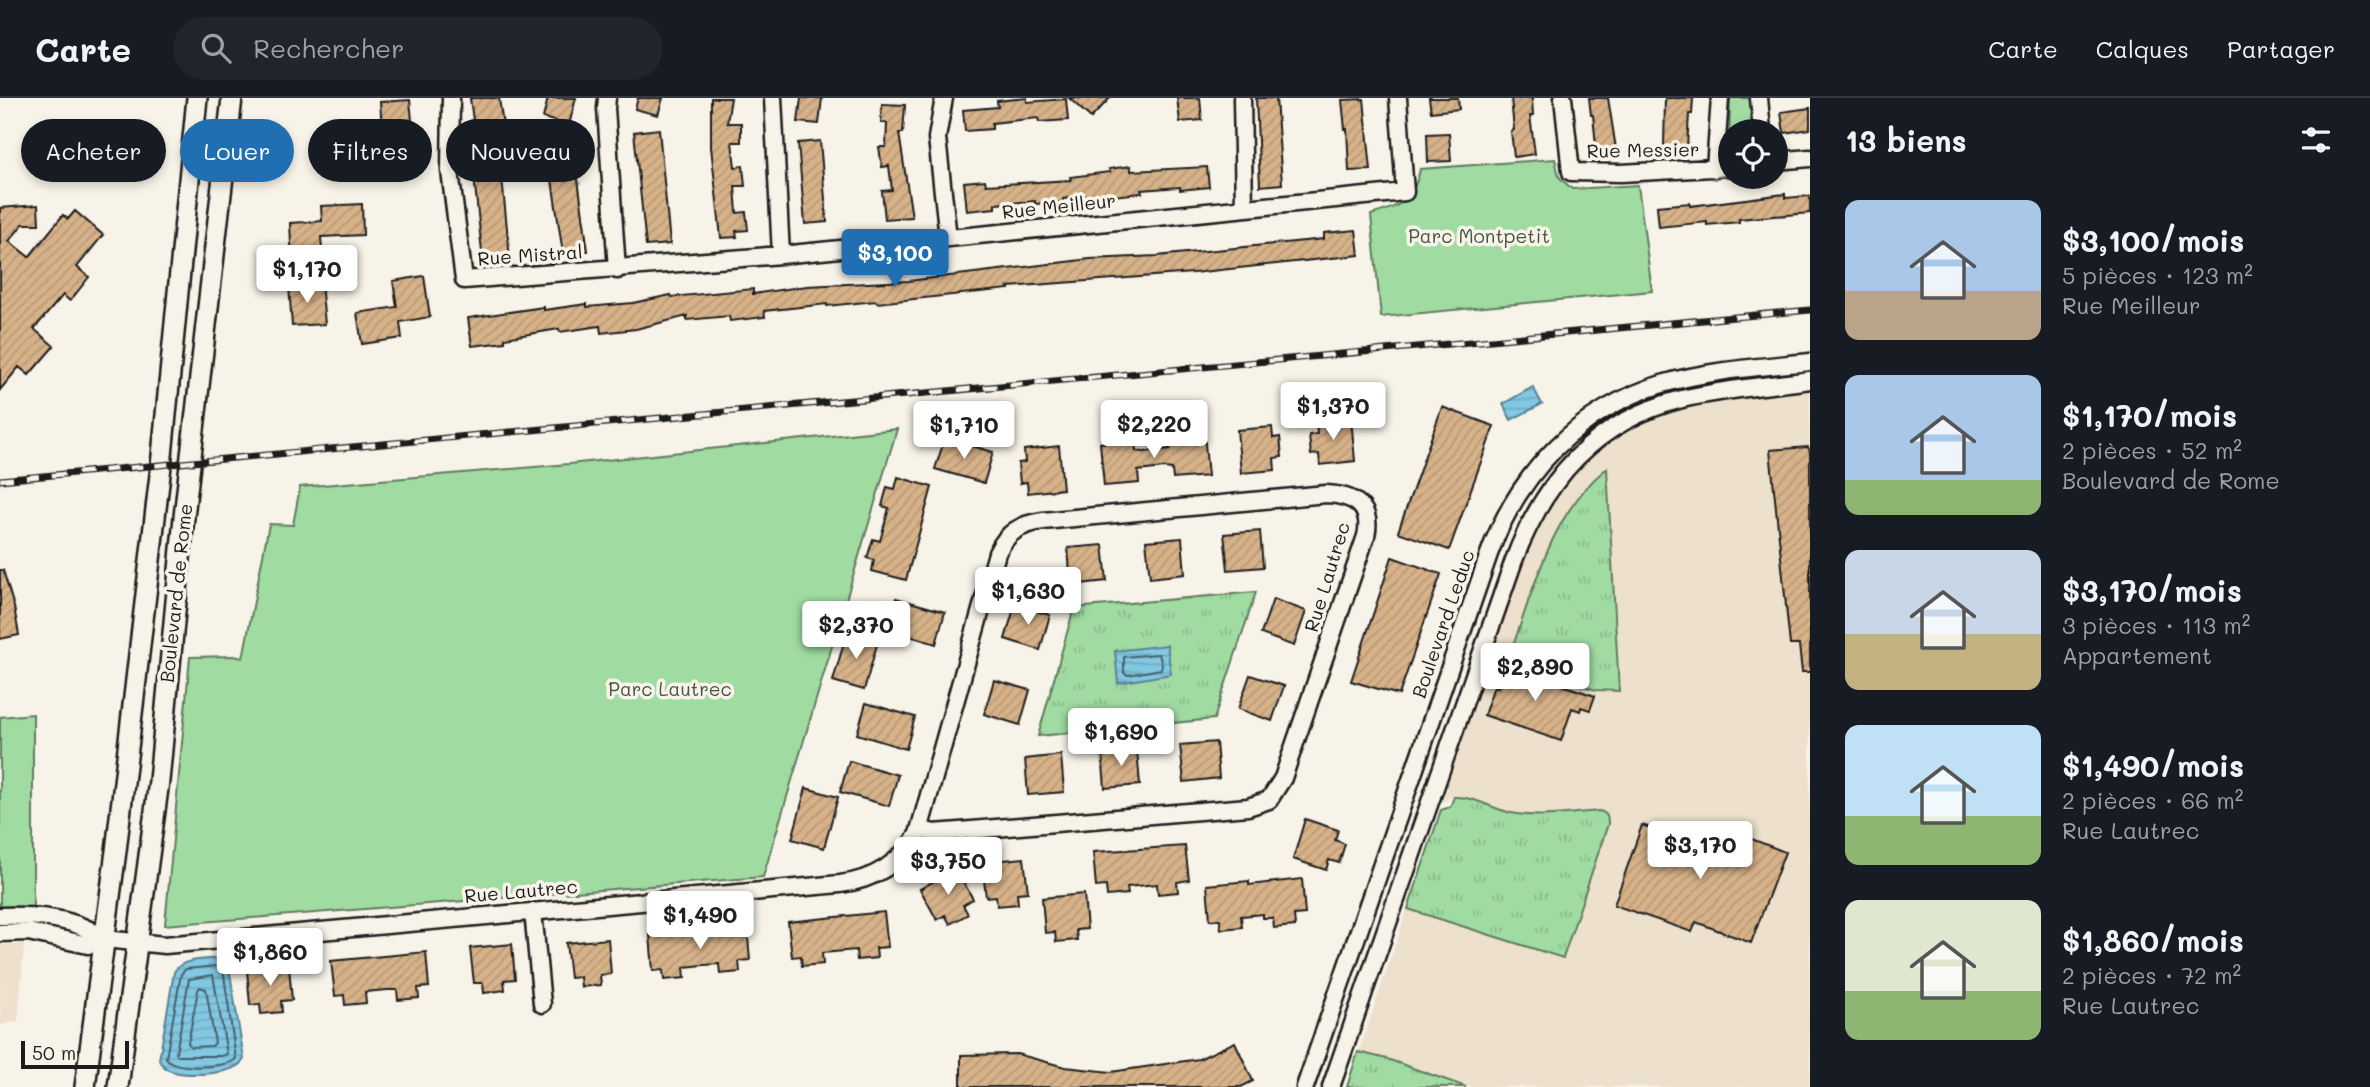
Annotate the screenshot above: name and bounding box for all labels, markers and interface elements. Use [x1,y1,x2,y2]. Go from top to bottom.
search box [173,17,663,80]
text: Carte [35,27,131,70]
icon: search [197,29,235,67]
text: Rechercher [253,31,404,65]
text: Carte [1988,33,2058,64]
text: Calques [2096,33,2189,64]
text: Partager [2227,33,2335,64]
chip: Acheter [21,119,166,182]
chip: Louer [180,119,294,182]
chip: Filtres [308,119,432,182]
chip: Nouveau [446,119,595,182]
map controls [1718,119,1788,189]
button: locate [1718,119,1788,189]
text: 13 biens [1845,120,1967,160]
icon: filters [2297,121,2335,159]
street label: Rue Messier [1586,136,1700,163]
street label: Rue Meilleur [1001,187,1117,224]
text: $3,100/mois [2062,220,2244,260]
park label: Parc Montpetit [1408,223,1550,248]
icon: home [1901,228,1985,312]
pin: $3,100 [838,230,952,289]
text: $3,100 [858,237,932,267]
street label: Rue Mistral [477,238,583,271]
pin: $1,170 [250,246,364,305]
text: $1,170 [272,253,342,283]
text: 5 pièces · 123 m² [2062,260,2253,290]
text: Rue Meilleur [2062,290,2200,320]
pin: $1,370 [1276,382,1390,442]
text: $1,370 [1297,390,1369,420]
text: $1,170/mois [2062,395,2237,435]
pin: $2,220 [1097,400,1211,460]
pin: $1,710 [907,402,1021,461]
icon: home [1901,403,1985,487]
text: $2,220 [1117,408,1191,438]
text: $1,710 [929,409,999,439]
text: 2 pièces · 52 m² [2062,435,2242,465]
text: Boulevard de Rome [2062,465,2280,495]
street label: Boulevard de Rome [154,502,197,684]
street label: Rue Lautrec [1298,519,1355,635]
street label: Boulevard Leduc [1405,547,1480,701]
pin: $1,630 [971,568,1085,627]
text: $3,170/mois [2062,570,2242,610]
text: $1,630 [991,575,1065,605]
icon: home [1901,578,1985,662]
pin: $2,370 [799,602,913,661]
text: $2,370 [818,609,894,639]
text: 3 pièces · 113 m² [2062,610,2250,640]
text: Appartement [2062,640,2212,670]
pin: $2,890 [1478,644,1592,703]
text: $2,890 [1496,651,1574,681]
park label: Parc Lautrec [608,676,732,701]
pin: $1,690 [1064,708,1178,768]
text: $1,690 [1084,716,1158,746]
text: $1,490/mois [2062,745,2244,785]
icon: home [1901,753,1985,837]
text: 2 pièces · 66 m² [2062,785,2244,815]
text: Rue Lautrec [2062,815,2199,845]
pin: $3,170 [1643,822,1757,881]
text: $3,170 [1664,829,1736,859]
pin: $3,750 [891,838,1005,897]
text: $3,750 [910,845,986,875]
street label: Rue Lautrec [463,873,579,908]
pin: $1,490 [643,892,757,951]
text: $1,490 [663,899,737,929]
text: $1,860/mois [2062,920,2244,960]
pin: $1,860 [213,928,327,988]
icon: home [1901,928,1985,1012]
text: $1,860 [233,936,307,966]
text: 2 pièces · 72 m² [2062,960,2241,990]
text: Rue Lautrec [2062,990,2199,1020]
scale bar [21,1038,130,1070]
text: 50 m [32,1040,76,1065]

